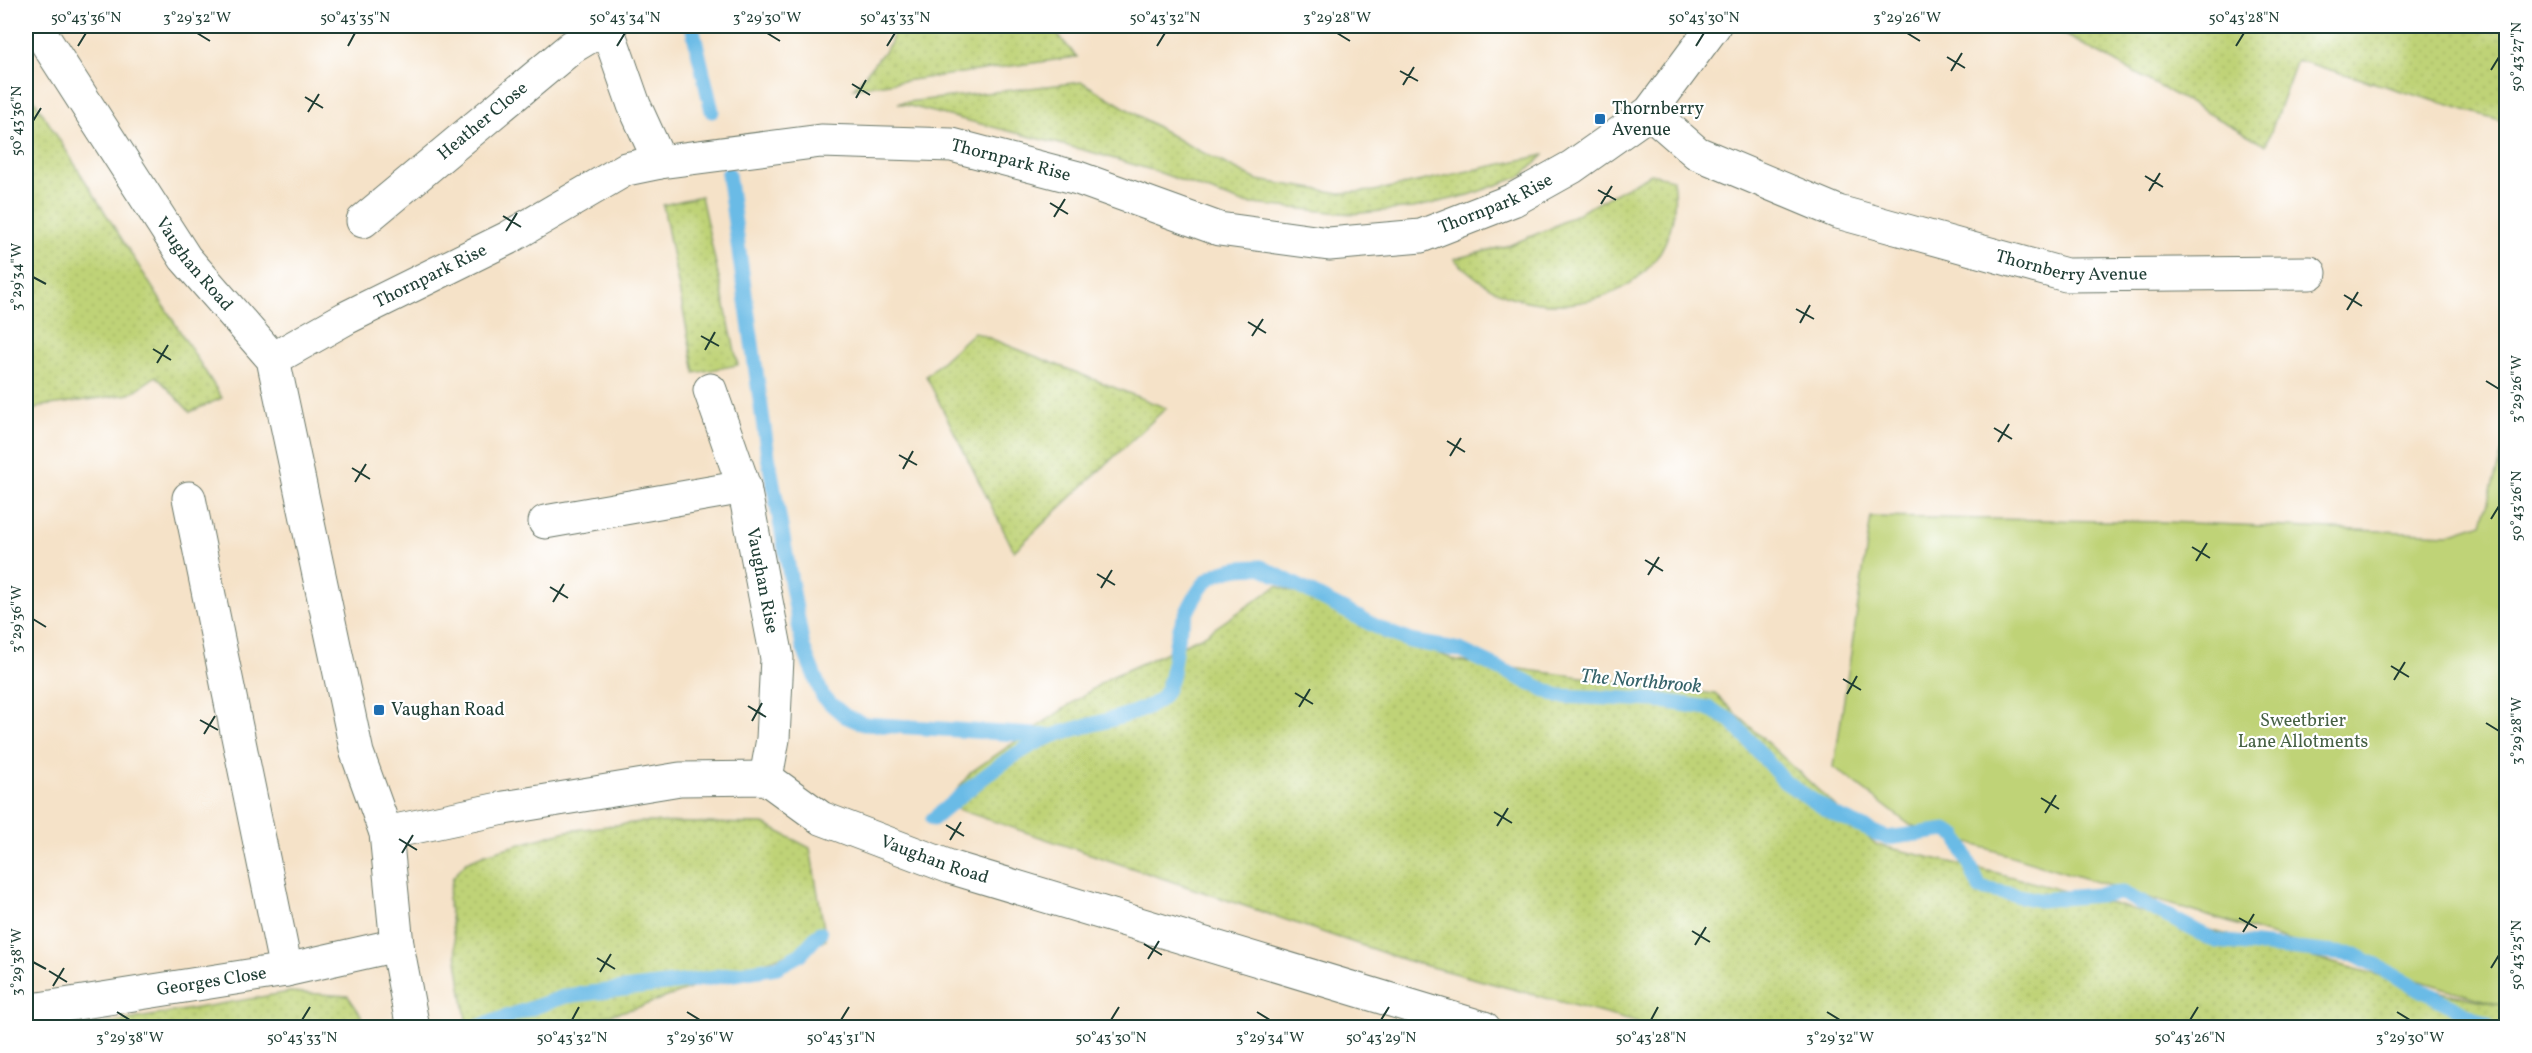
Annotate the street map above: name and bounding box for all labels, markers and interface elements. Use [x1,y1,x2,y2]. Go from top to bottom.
text: 50°43'36"N [51,8,121,29]
text: 3°29'32"W [163,8,231,29]
text: 50°43'35"N [320,8,390,29]
text: 50°43'34"N [589,8,661,29]
text: 3°29'30"W [733,8,801,29]
text: 50°43'33"N [860,8,930,29]
text: 50°43'32"N [1130,8,1200,29]
text: 3°29'28"W [1303,8,1371,29]
text: 50°43'30"N [1668,8,1740,29]
text: 3°29'26"W [1873,8,1941,29]
text: 50°43'28"N [2209,8,2279,29]
text: 50°43'27"N [2507,22,2528,92]
street label: Heather Close [432,76,533,166]
text: 50°43'36"N [7,86,28,156]
place label: Thornberry Avenue [1612,97,1704,143]
marker: Thornberry Avenue [1593,112,1607,126]
street label: Thornpark Rise [948,133,1073,188]
street label: Thornpark Rise [1435,168,1557,240]
street label: Vaughan Road [149,212,239,317]
street label: Thornpark Rise [370,238,491,315]
text: 3°29'34"W [7,243,28,311]
street label: Thornberry Avenue [1993,244,2147,288]
text: 3°29'26"W [2507,355,2528,423]
text: 50°43'26"N [2507,471,2528,541]
street label: Vaughan Rise [740,526,784,635]
text: 3°29'36"W [7,585,28,653]
water label: The Northbrook [1579,663,1703,701]
text: 3°29'28"W [2507,697,2528,765]
place label: Vaughan Road [391,698,505,723]
marker: Vaughan Road [372,703,386,717]
park label: Sweetbrier Lane Allotments [2238,709,2368,755]
street label: Vaughan Road [876,829,992,890]
text: 50°43'25"N [2507,920,2528,990]
text: 3°29'38"W [7,928,28,996]
street label: Georges Close [155,961,268,1003]
text: 3°29'38"W [96,1028,164,1049]
text: 50°43'33"N [267,1028,337,1049]
text: 50°43'32"N [537,1028,607,1049]
text: 3°29'36"W [666,1028,734,1049]
text: 50°43'31"N [807,1028,875,1049]
text: 50°43'30"N [1075,1028,1147,1049]
text: 3°29'34"W [1236,1028,1304,1049]
text: 50°43'29"N [1346,1028,1416,1049]
text: 50°43'28"N [1616,1028,1686,1049]
text: 3°29'32"W [1806,1028,1874,1049]
text: 50°43'26"N [2155,1028,2225,1049]
text: 3°29'30"W [2376,1028,2444,1049]

